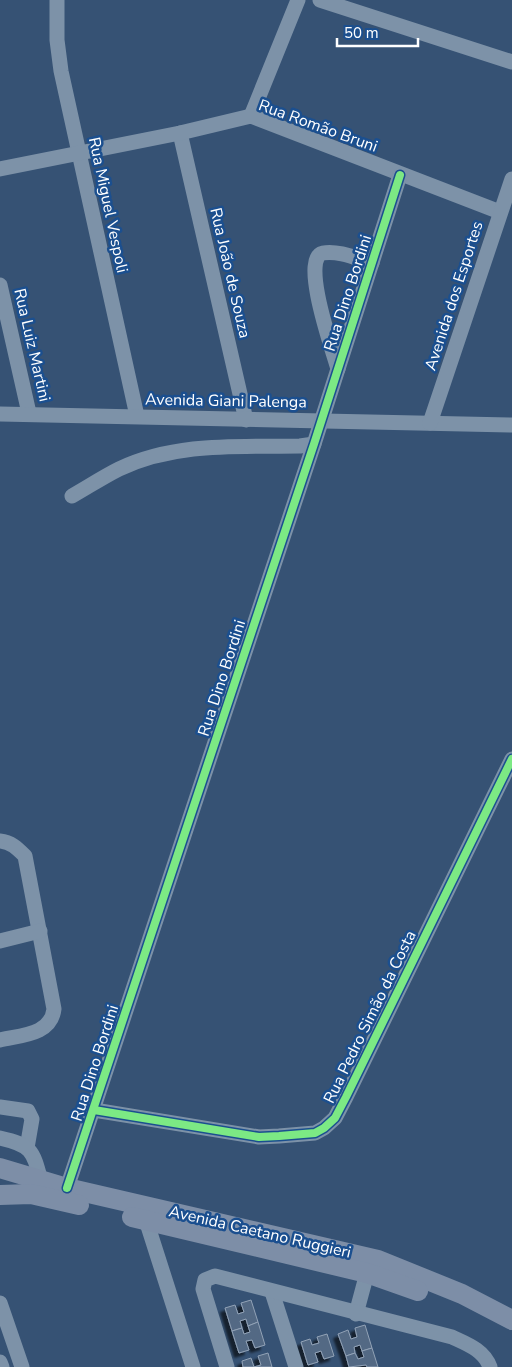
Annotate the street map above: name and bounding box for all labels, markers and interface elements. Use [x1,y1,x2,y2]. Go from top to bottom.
scale bar [337,15,418,47]
text: 50 m [344,23,379,43]
street label: Rua Romão Bruni [255,94,381,158]
street label: Rua Miguel Vespoli [83,135,133,275]
street label: Rua João de Souza [204,206,256,340]
street label: Avenida dos Esportes [419,219,489,373]
street label: Rua Dino Bordini [319,232,377,354]
street label: Rua Luiz Martini [8,286,56,404]
street label: Avenida Giani Palenga [145,389,307,413]
street label: Rua Dino Bordini [193,617,251,739]
street label: Rua Pedro Simão da Costa [318,927,422,1107]
street label: Rua Dino Bordini [66,1002,124,1124]
street label: Avenida Caetano Ruggieri [167,1200,353,1264]

